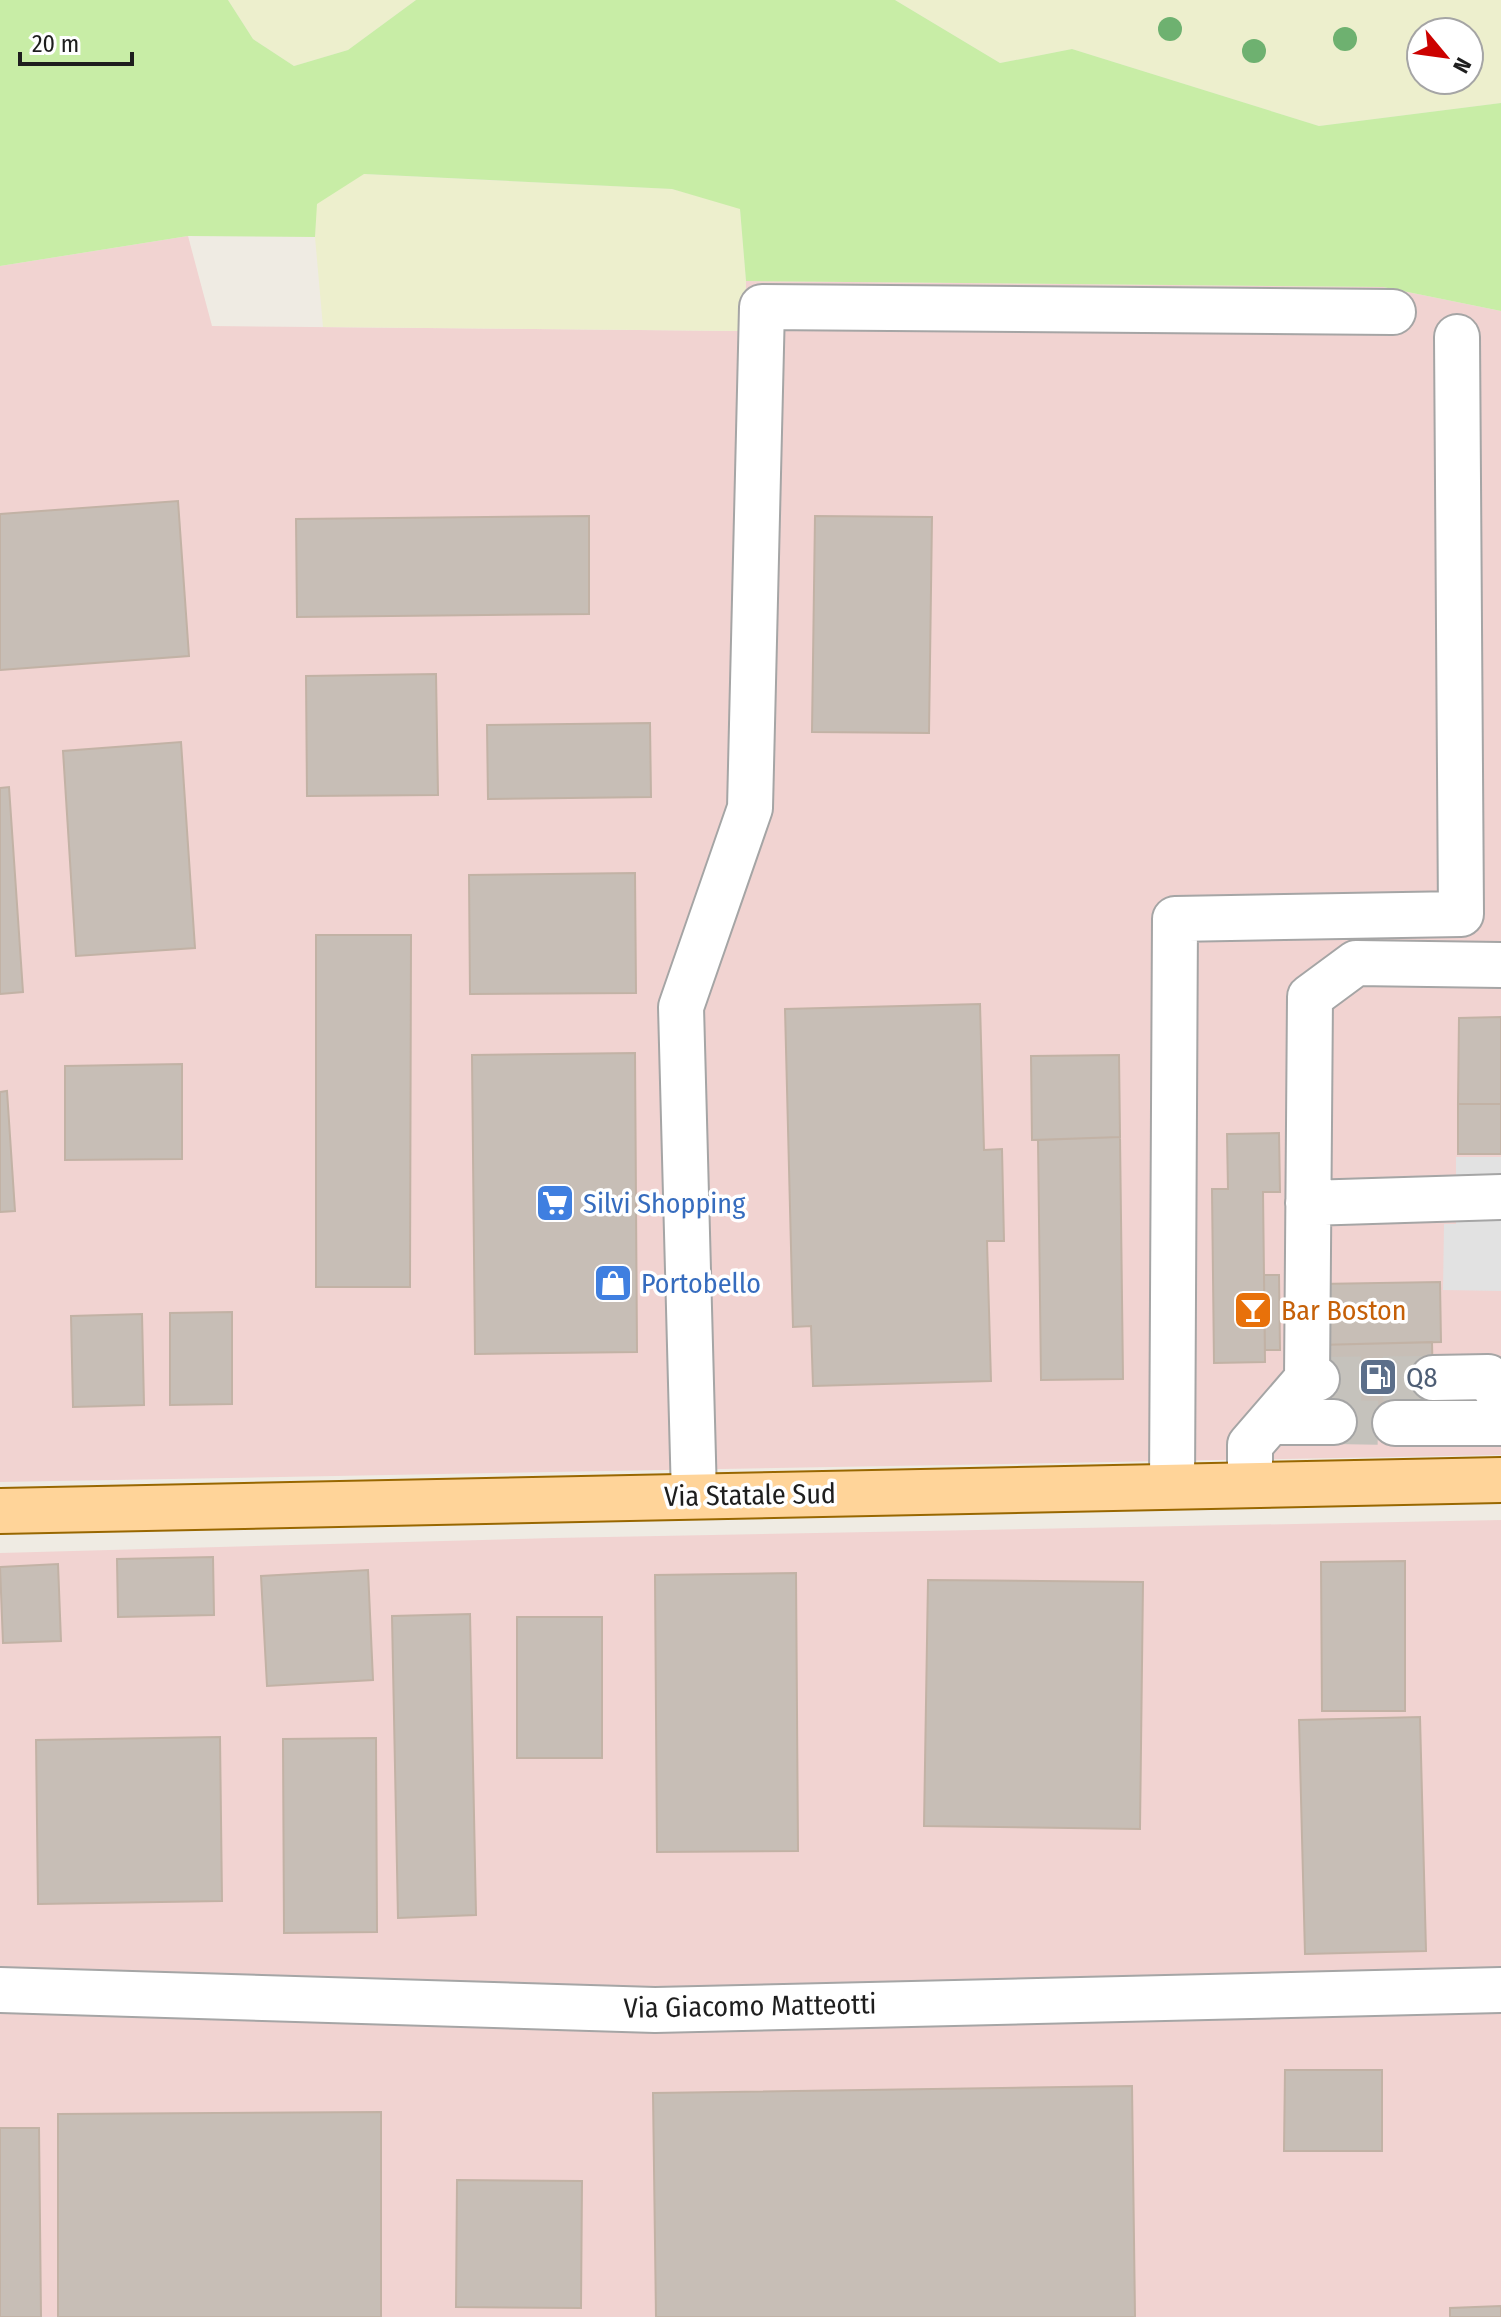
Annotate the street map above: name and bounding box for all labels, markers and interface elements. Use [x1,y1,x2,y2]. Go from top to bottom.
scale bar [20,16,132,66]
north arrow [1405,16,1485,96]
text: 20 m [32,30,79,58]
text: N [1447,53,1477,78]
supermarket icon: Silvi Shopping [534,1182,576,1224]
place label: Silvi Shopping [583,1187,746,1220]
shop icon: Portobello [592,1262,634,1304]
place label: Portobello [641,1267,761,1300]
bar icon: Bar Boston [1232,1289,1274,1331]
place label: Bar Boston [1281,1294,1407,1327]
fuel station icon: Q8 [1357,1356,1399,1398]
place label: Q8 [1406,1361,1438,1394]
street label: Via Statale Sud [664,1477,836,1513]
street label: Via Giacomo Matteotti [623,1987,877,2025]

